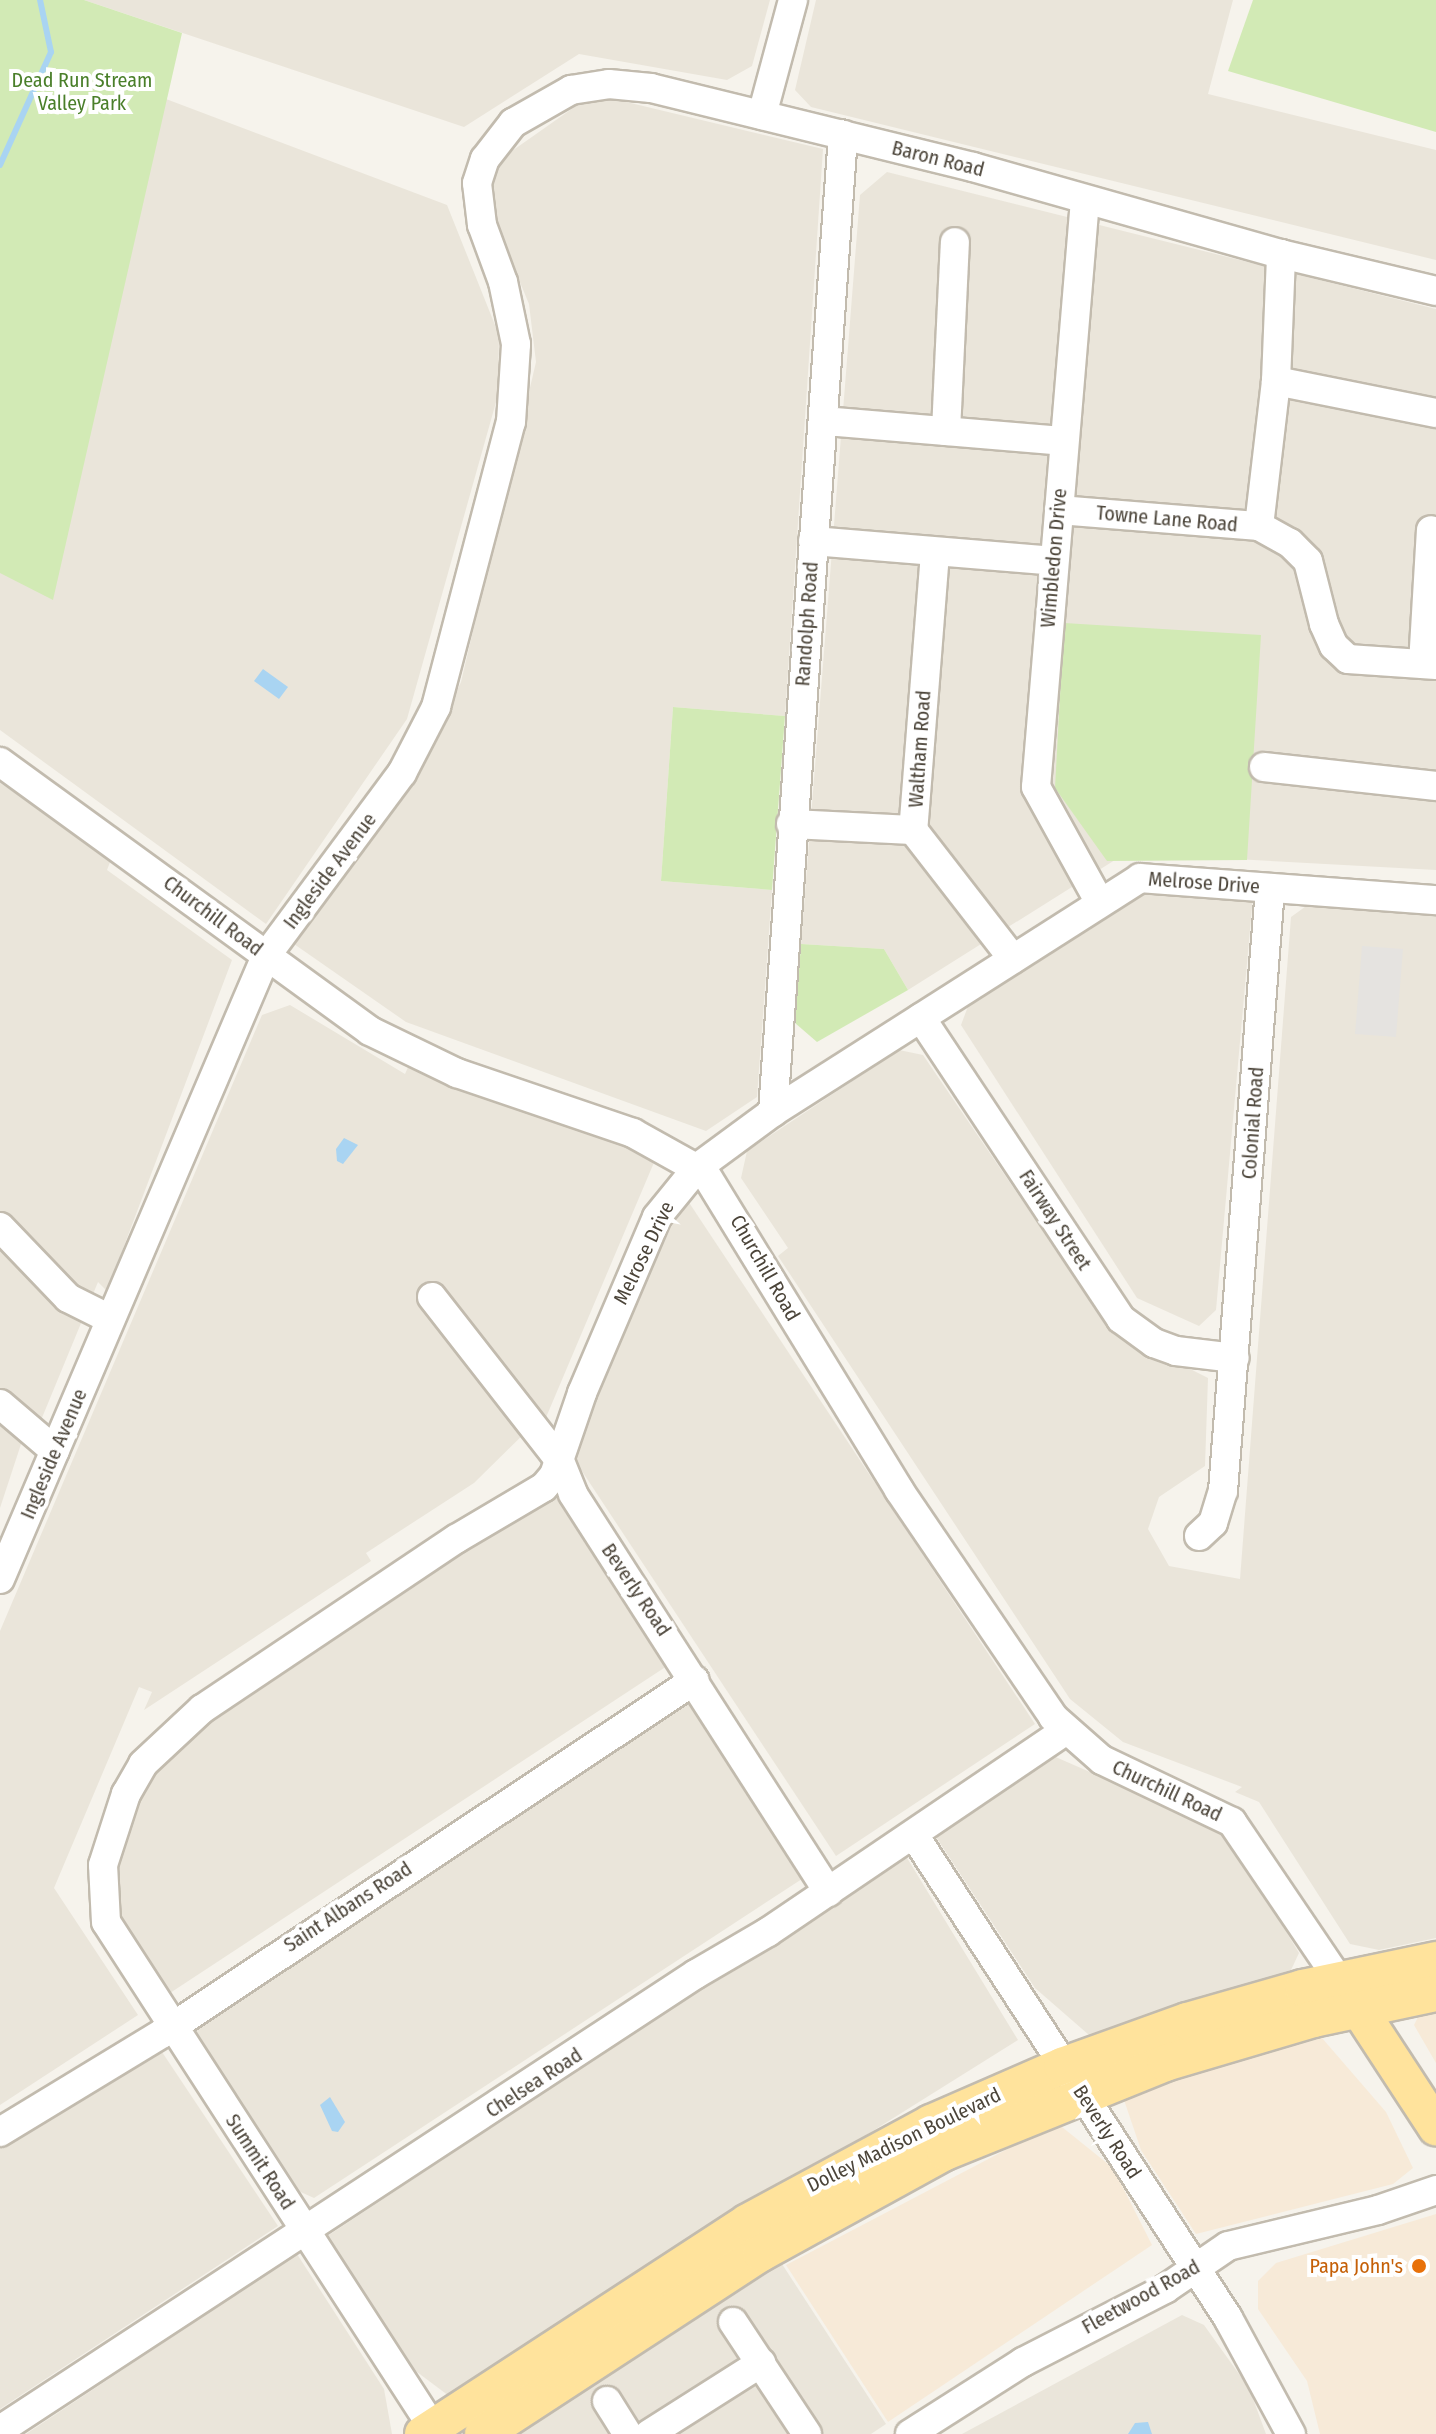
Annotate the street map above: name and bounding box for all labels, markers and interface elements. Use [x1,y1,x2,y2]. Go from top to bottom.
park label: Dead Run Stream Valley Park [12,68,152,115]
street label: Baron Road [889,136,987,182]
street label: Wimbledon Drive [1036,487,1072,629]
street label: Towne Lane Road [1095,501,1239,537]
street label: Randolph Road [791,561,823,687]
street label: Waltham Road [904,689,936,809]
street label: Ingleside Avenue [279,808,381,934]
street label: Melrose Drive [1147,867,1261,899]
street label: Churchill Road [159,871,267,961]
street label: Colonial Road [1237,1066,1269,1180]
street label: Fairway Street [1014,1165,1096,1275]
street label: Melrose Drive [609,1198,679,1308]
street label: Churchill Road [725,1211,805,1325]
street label: Ingleside Avenue [16,1385,92,1523]
street label: Beverly Road [596,1539,676,1641]
street label: Churchill Road [1108,1755,1226,1827]
street label: Saint Albans Road [279,1857,417,1957]
street label: Chelsea Road [481,2043,587,2123]
street label: Beverly Road [1068,2081,1146,2183]
street label: Dolley Madison Boulevard [803,2083,1005,2197]
street label: Summit Road [220,2110,300,2214]
place label: Papa John's [1310,2254,1403,2278]
street label: Fleetwood Road [1078,2255,1204,2339]
marker: Papa John's [1410,2257,1428,2275]

